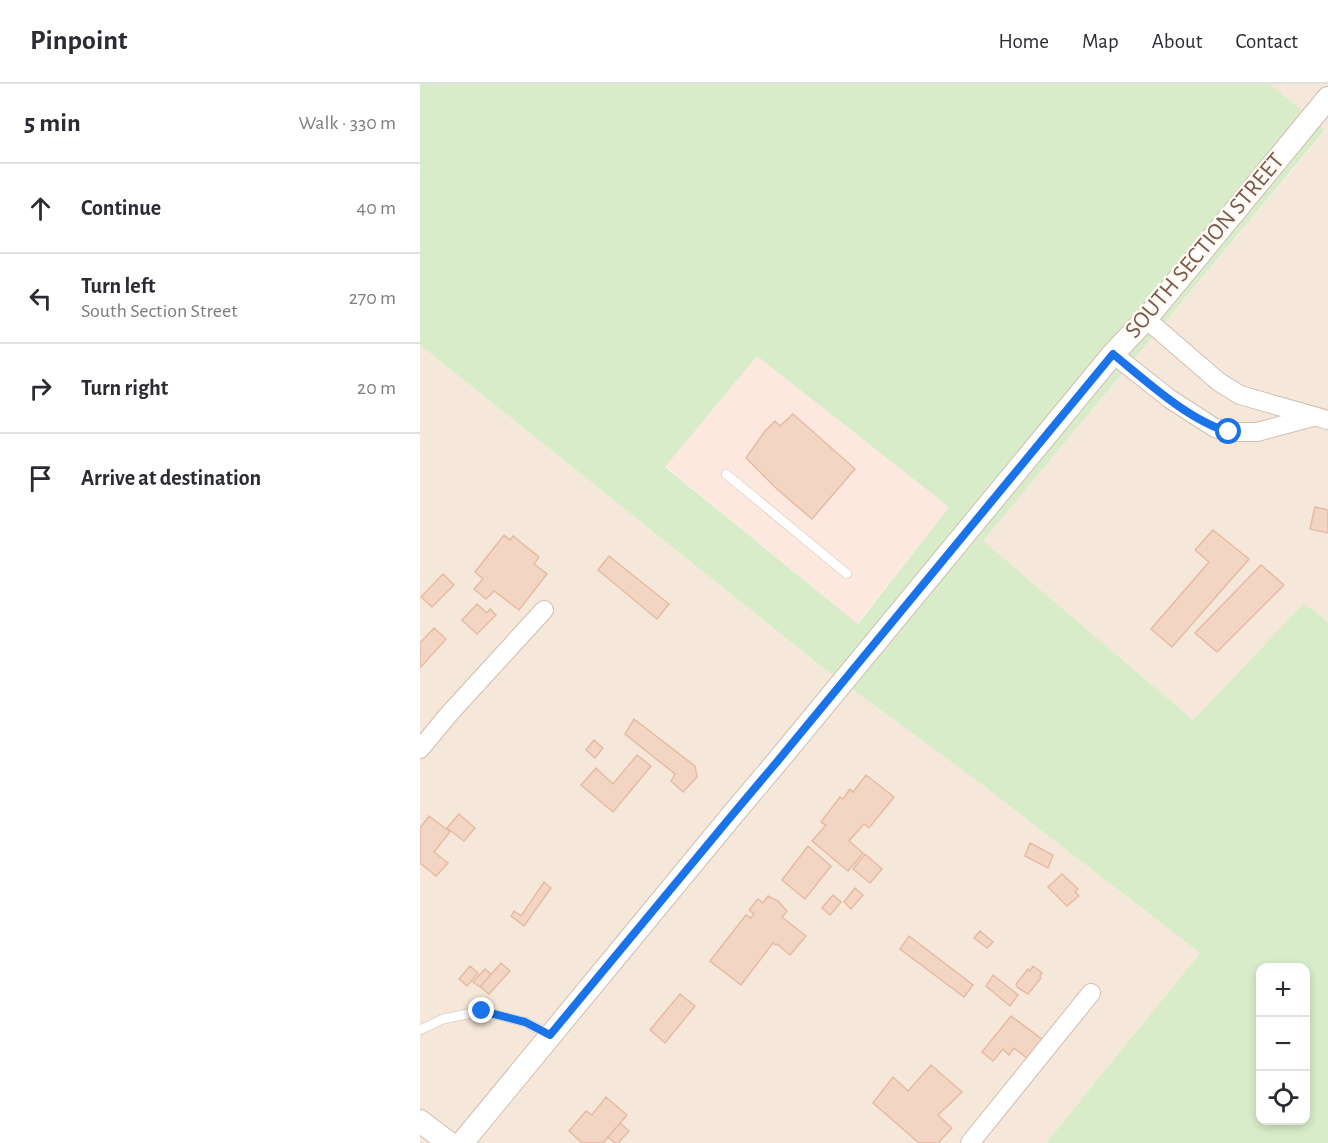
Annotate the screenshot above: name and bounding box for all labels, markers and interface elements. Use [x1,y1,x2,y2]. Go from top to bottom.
text: Pinpoint [30,27,128,55]
text: Home [998,31,1049,52]
text: Map [1082,31,1119,52]
text: About [1152,31,1202,52]
text: Contact [1235,31,1298,52]
text: 5 min [24,110,81,136]
text: Walk · 330 m [298,113,396,133]
street label: SOUTH SECTION STREET [1121,148,1289,343]
icon: ahead [24,192,57,225]
text: Continue [81,197,161,219]
text: 40 m [357,198,396,218]
text: Turn left [81,275,155,297]
icon: left [24,282,57,315]
text: 270 m [349,288,396,308]
text: South Section Street [81,301,238,321]
icon: right [24,372,57,405]
text: Turn right [81,377,168,399]
text: 20 m [357,378,396,398]
route start [1215,418,1241,444]
icon: arrive [24,462,57,495]
text: Arrive at destination [81,467,261,489]
map controls [1256,963,1310,1125]
button: + [1256,963,1310,1017]
route end [468,997,494,1023]
button: − [1256,1017,1310,1071]
button: locate [1256,1071,1310,1125]

